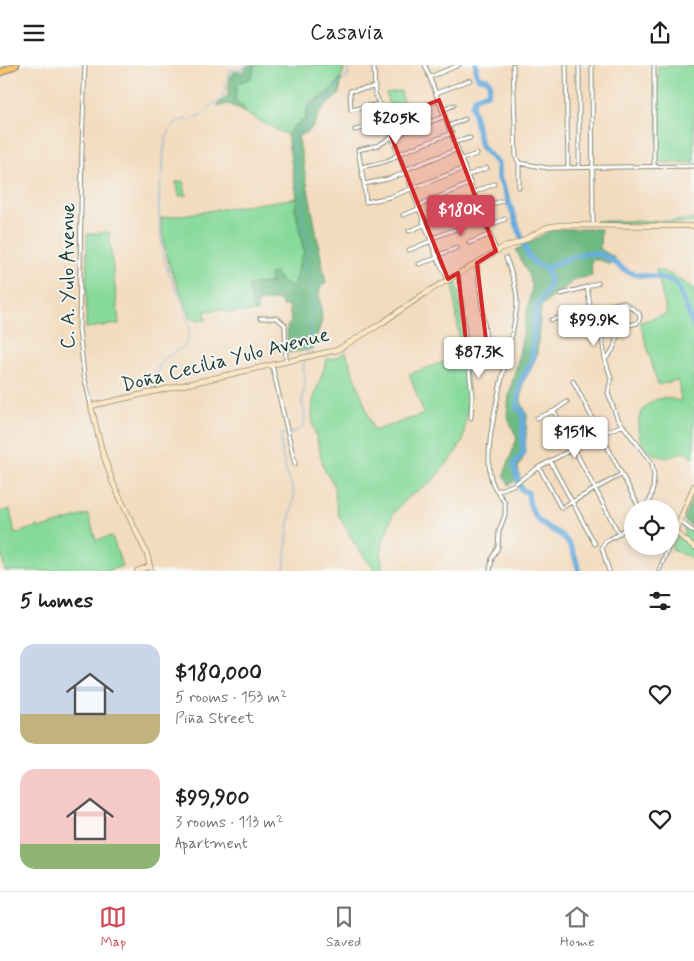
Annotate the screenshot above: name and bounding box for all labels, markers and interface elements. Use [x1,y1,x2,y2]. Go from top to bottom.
icon: menu [20,19,48,47]
text: Casavia [310,19,384,47]
icon: share [646,19,674,47]
pin: $205K [361,103,431,145]
text: $205K [373,108,419,129]
pin: $180K [426,195,496,237]
text: $180K [438,200,484,221]
street label: C. A. Yulo Avenue [55,203,82,349]
pin: $99.9K [553,305,635,347]
text: $99.9K [569,310,619,331]
street label: Doña Cecilia Yulo Avenue [119,322,332,399]
pin: $87.3K [438,337,520,379]
text: $87.3K [455,342,503,363]
pin: $151K [540,417,610,459]
text: $151K [554,422,596,443]
map controls [624,500,679,555]
button: locate [624,500,679,555]
text: 5 homes [20,587,93,615]
icon: filters [646,587,674,615]
text: $180,000 [175,659,262,687]
icon: home [60,664,120,724]
icon: heart [646,680,674,708]
text: 5 rooms · 153 m² [175,687,287,708]
text: Piña Street [175,708,254,729]
text: $99,900 [175,784,250,812]
icon: home [60,789,120,849]
icon: heart [646,805,674,833]
text: 3 rooms · 113 m² [175,812,283,833]
text: Apartment [175,833,248,854]
tab: Map [99,903,127,951]
tab: Saved [326,903,361,951]
tab: Home [560,903,595,951]

